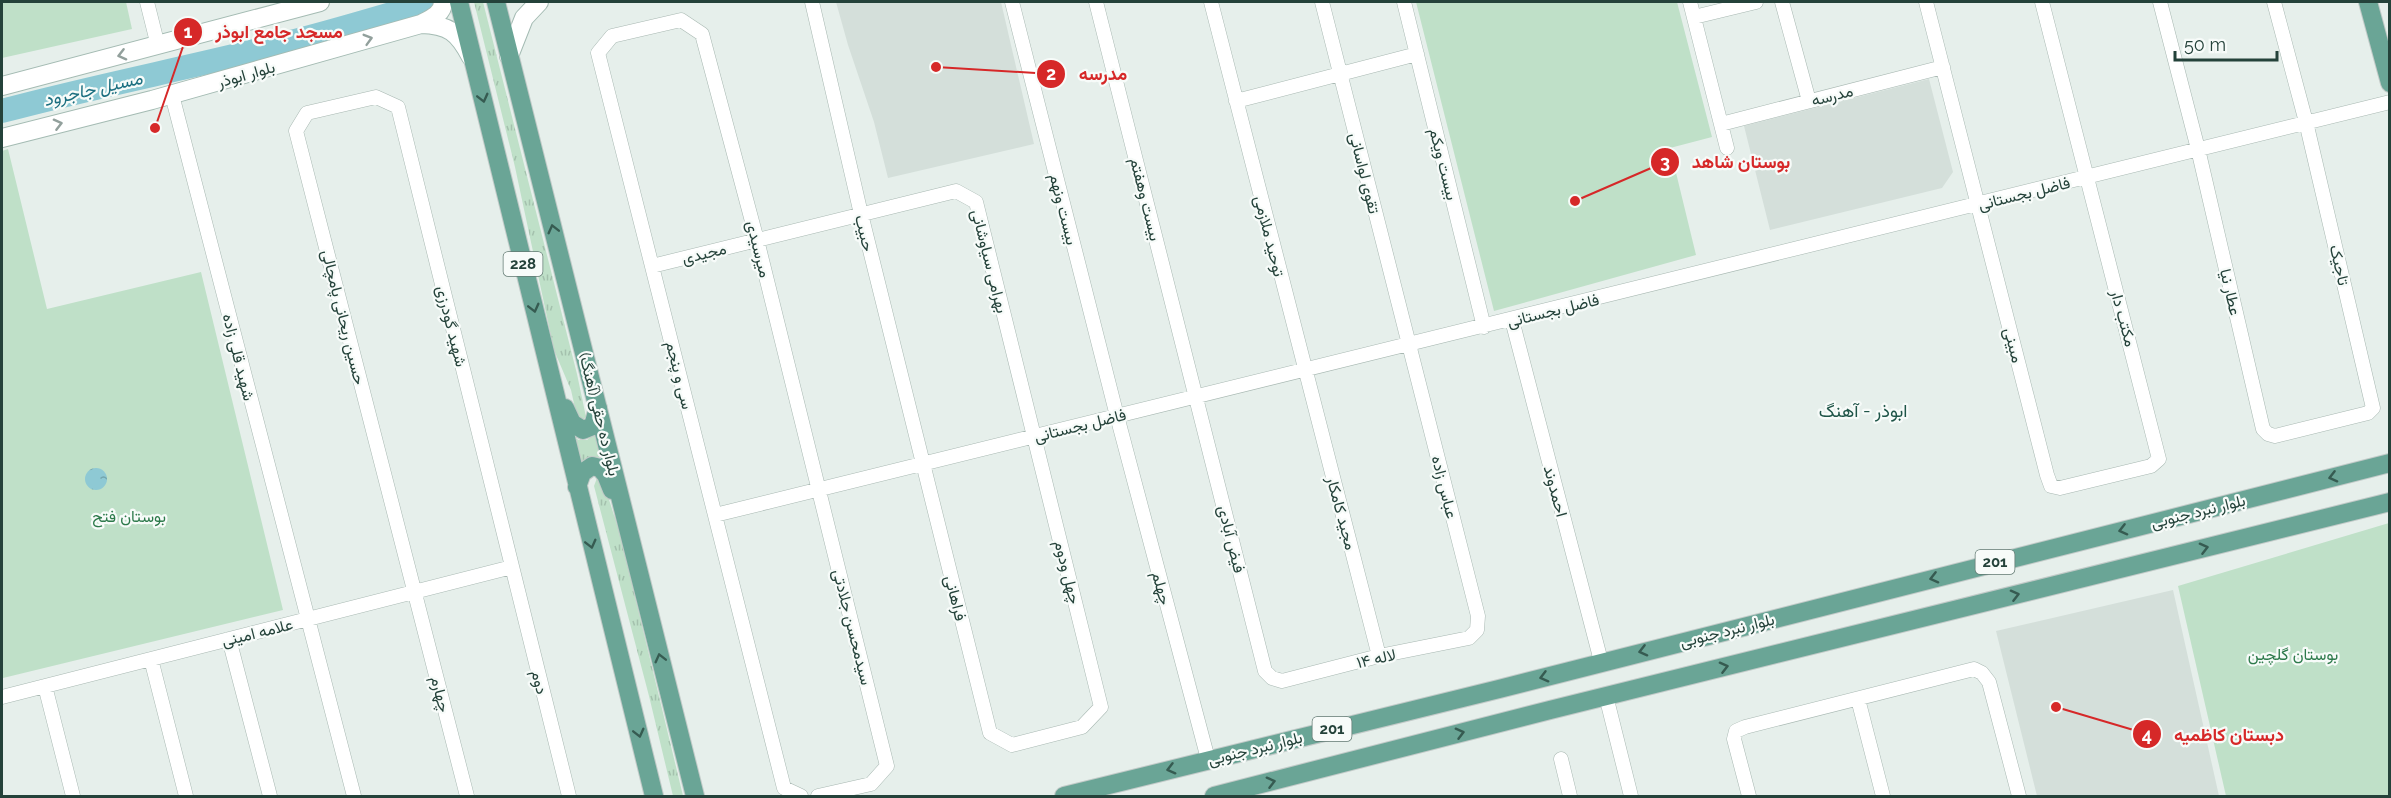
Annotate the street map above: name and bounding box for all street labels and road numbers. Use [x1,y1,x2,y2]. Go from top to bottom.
street label: بلوار ابوذر [214,57,277,93]
street label: مدرسه [1809,81,1855,111]
street label: بیست ویکم [1424,126,1462,202]
street label: تقوی لواسانی [1344,131,1384,216]
street label: بیست وهفتم [1125,156,1165,243]
street label: بیست ونهم [1045,172,1082,247]
street label: فاضل بجستانی [1976,173,2072,215]
street label: توحید ملازمی [1249,194,1289,279]
street label: بهرامی سیاوشانی [966,207,1012,315]
street label: حبیب [851,213,878,254]
street label: میرسیدی [741,219,775,280]
street label: مجیدی [680,239,729,269]
street label: تاجیک [2326,243,2353,287]
street label: حسین ریحانی پامچالی [316,248,370,387]
road number: 228 [504,252,542,276]
street label: عطار نیا [2215,267,2245,318]
street label: شهید گودرزی [431,284,471,369]
street label: مکتب دار [2106,287,2140,349]
street label: فاضل بجستانی [1505,290,1601,332]
street label: شهید قلی زاده [218,312,259,403]
street label: مبینی [1999,326,2027,365]
street label: سی و پنجم [660,339,697,412]
street label: بلوار ده حقی (آهنگ) [574,350,624,478]
street label: فاضل بجستانی [1032,405,1128,447]
street label: عباس زاده [1427,454,1462,521]
street label: احمدوند [1539,463,1571,519]
street label: مجید کامکار [1321,473,1360,552]
street label: بلوار نبرد جنوبی [2149,491,2248,533]
street label: فیض آبادی [1213,503,1249,575]
street label: چهل ودوم [1049,538,1085,607]
road number: 201 [1976,550,2014,574]
street label: سیدمحسن جلادتی [828,567,876,687]
street label: چهلم [1146,569,1175,608]
street label: فراهانی [940,573,970,623]
street label: بلوار نبرد جنوبی [1678,610,1777,652]
street label: علامه امینی [220,614,295,651]
street label: لاله ۱۴ [1355,645,1398,672]
street label: دوم [526,668,552,696]
street label: چهارم [425,674,454,715]
road number: 201 [1312,717,1352,741]
street label: بلوار نبرد جنوبی [1206,728,1305,770]

